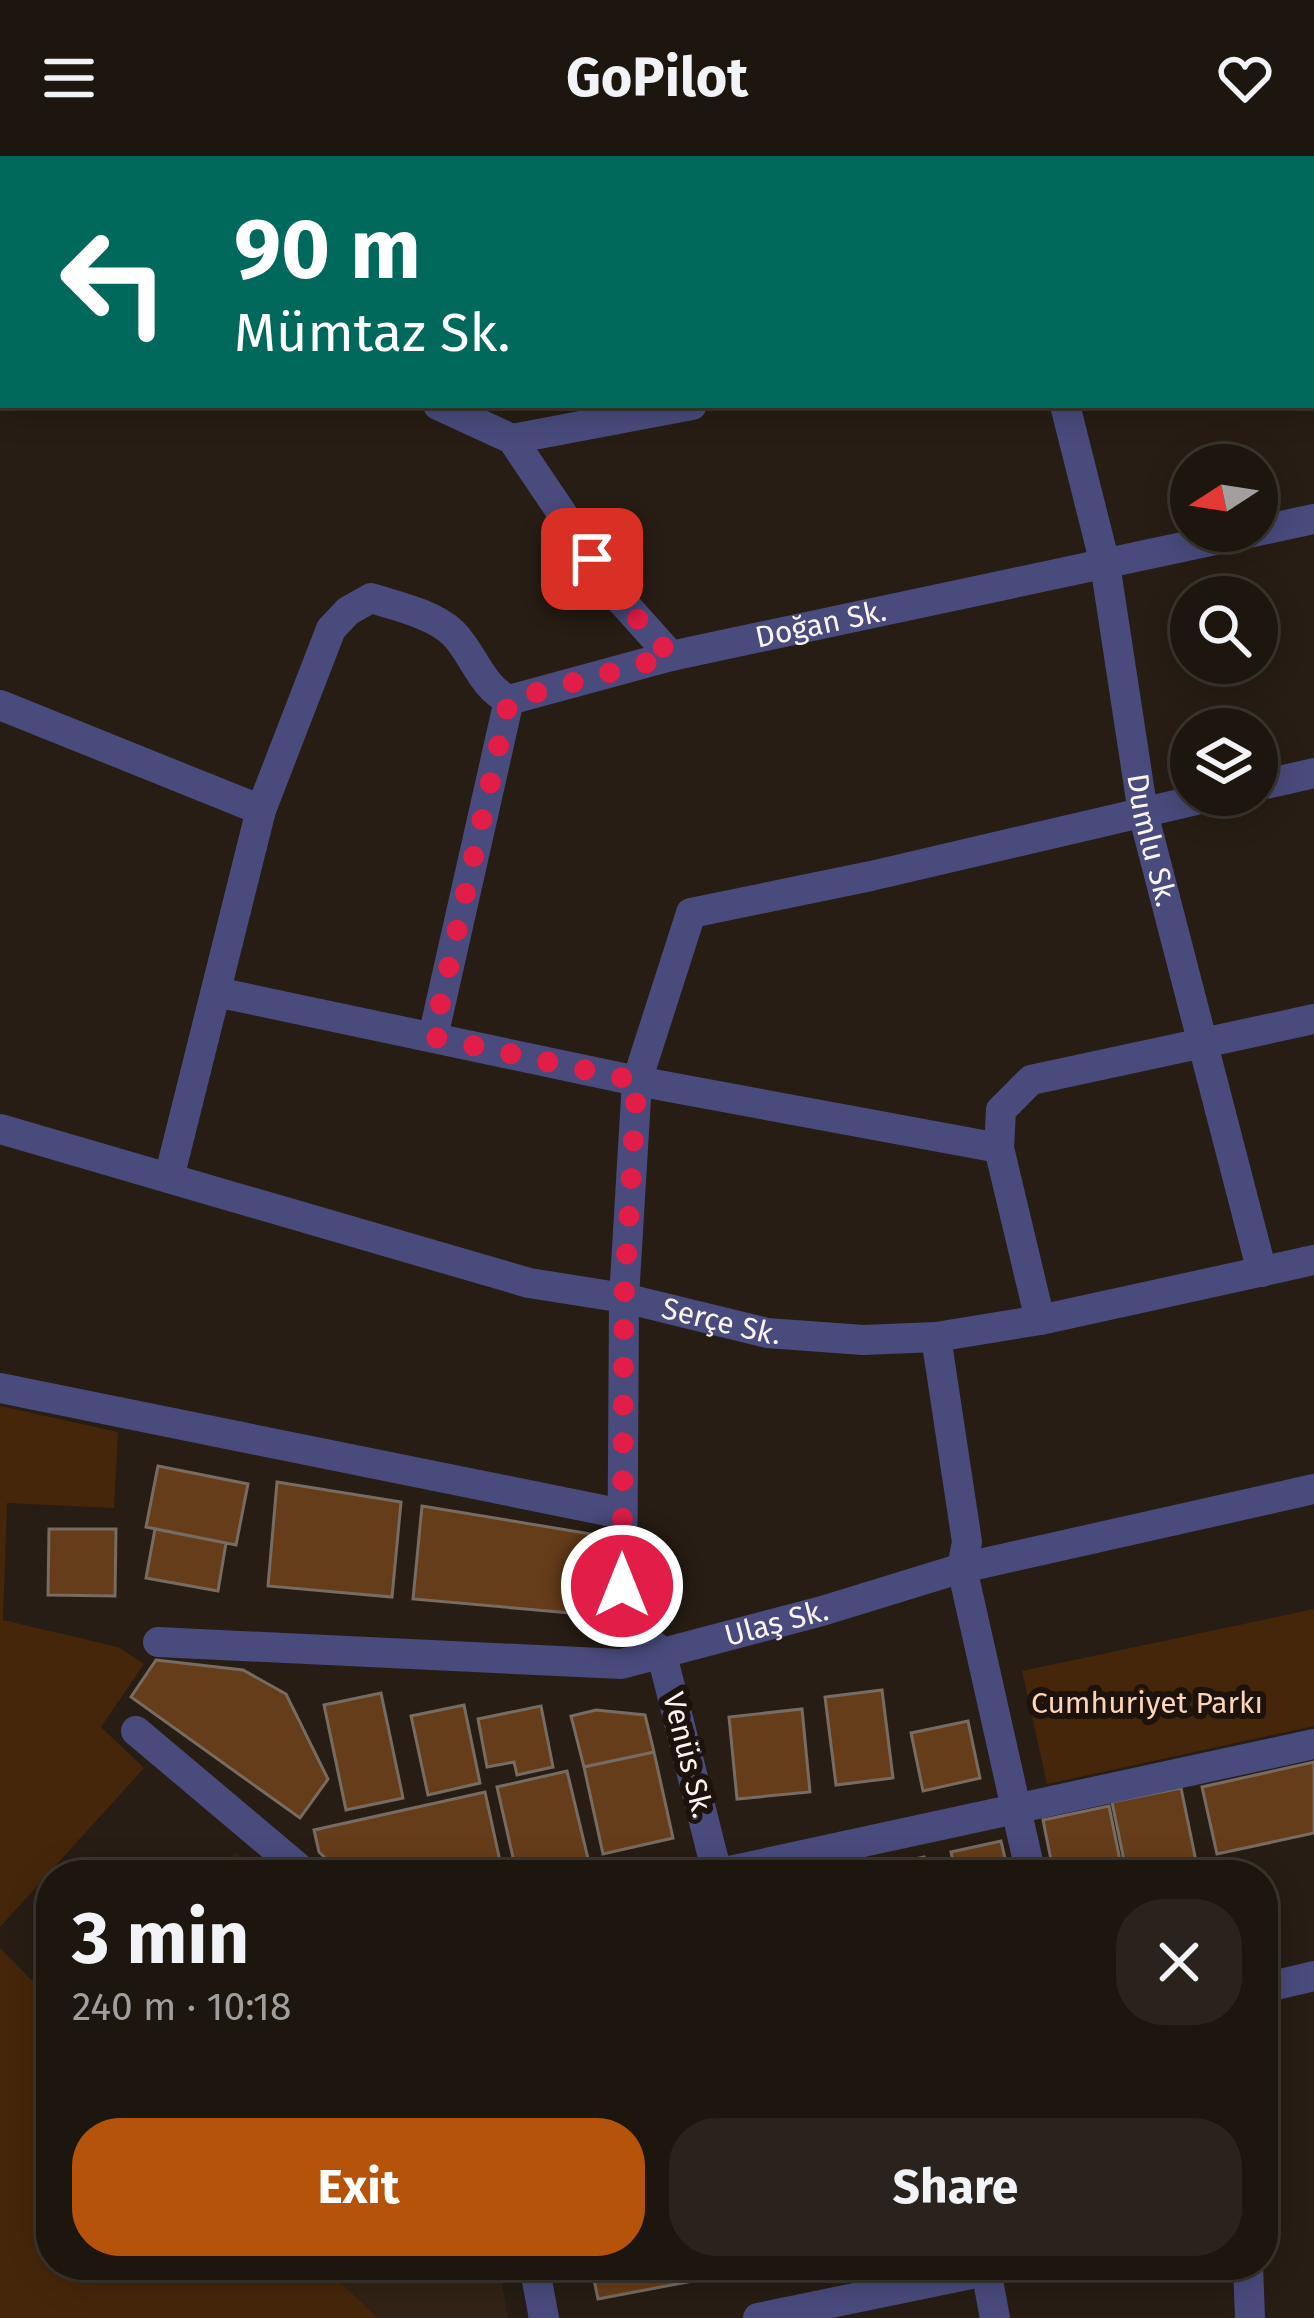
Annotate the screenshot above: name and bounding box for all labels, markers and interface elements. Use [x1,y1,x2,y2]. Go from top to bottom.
icon: menu [36,45,102,111]
icon: heart [1212,45,1278,111]
text: GoPilot [566,46,748,110]
text: 90 m [234,199,421,300]
icon: left [36,204,192,360]
text: Mümtaz Sk. [234,301,510,365]
north arrow [1170,444,1278,552]
map controls [1170,444,1278,816]
pin [541,508,643,610]
icon: arrive [559,526,625,592]
button: search [1170,576,1278,684]
street label: Doğan Sk. [752,593,889,656]
button: layers [1170,708,1278,816]
street label: Dumlu Sk. [1119,771,1185,910]
street label: Serçe Sk. [658,1290,781,1352]
position arrow [559,1523,685,1649]
street label: Ulaş Sk. [721,1592,832,1654]
park label: Cumhuriyet Parkı [1031,1685,1263,1721]
street label: Venüs Sk. [655,1688,721,1822]
text: 3 min [72,1896,249,1982]
button: close [1116,1899,1242,2025]
text: 240 m · 10:18 [72,1984,291,2030]
button: Exit [72,2118,645,2256]
button: Share [669,2118,1242,2256]

